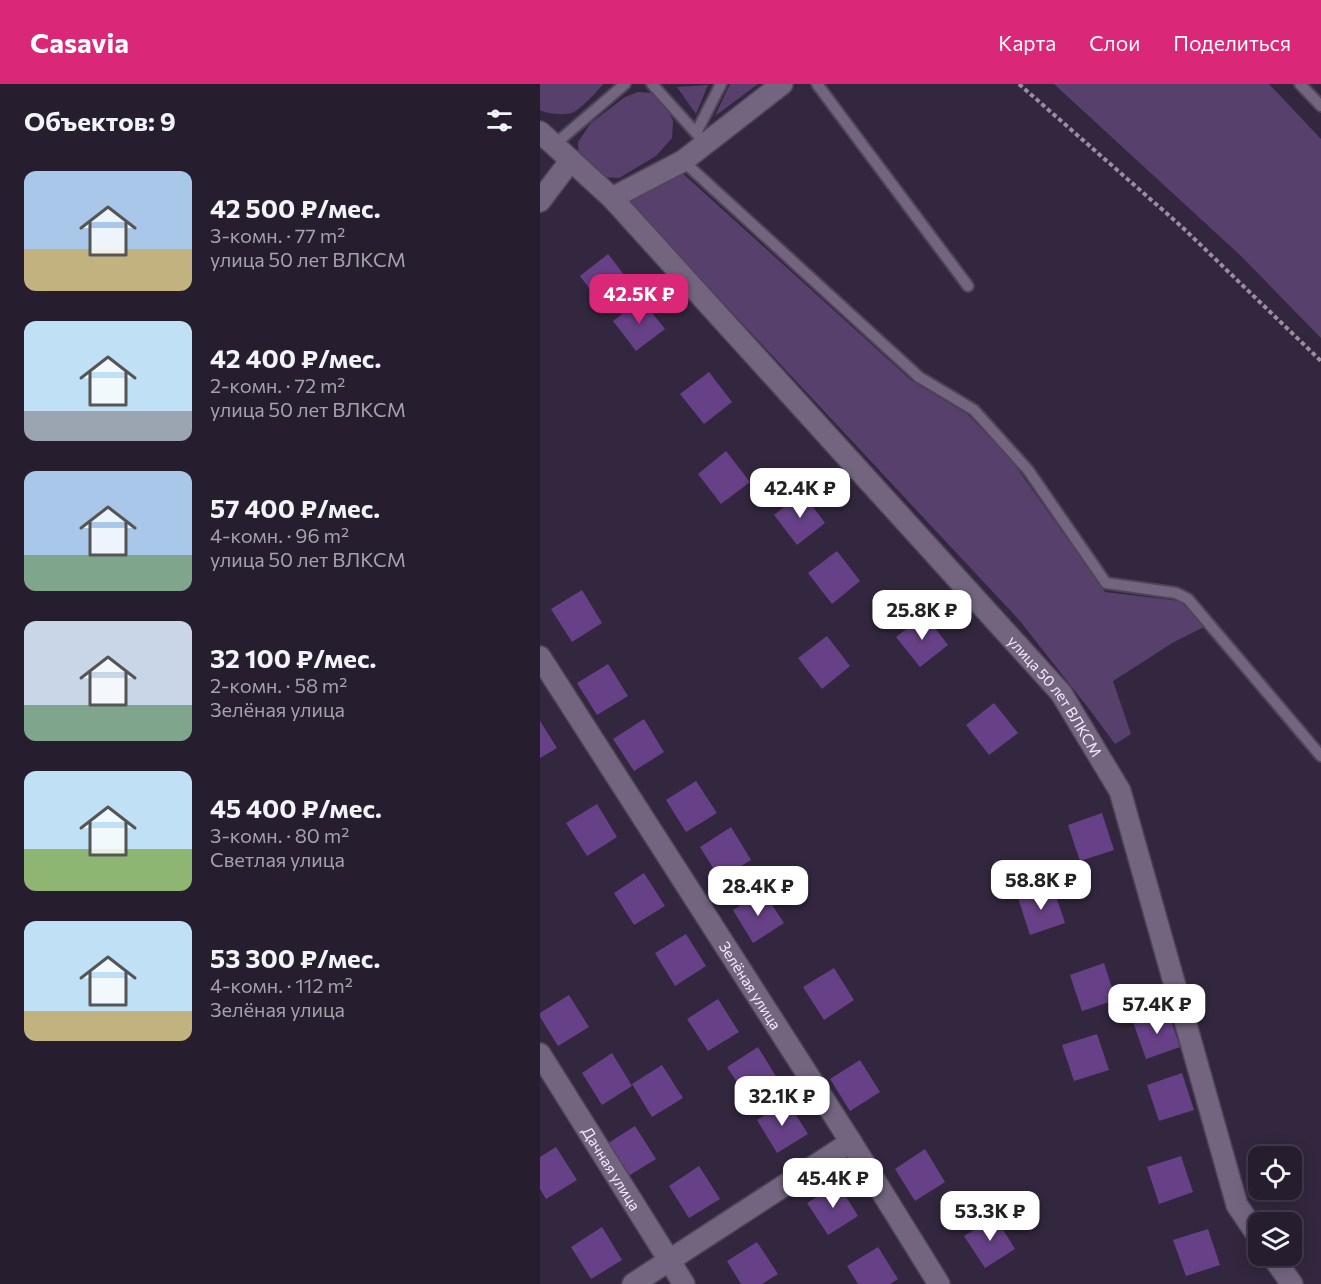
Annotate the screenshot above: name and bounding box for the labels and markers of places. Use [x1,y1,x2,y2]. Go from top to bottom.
pin: 42.5K ₽ [584,274,694,325]
pin: 42.4K ₽ [745,468,855,519]
pin: 25.8K ₽ [867,590,977,641]
pin: 58.8K ₽ [986,860,1096,911]
pin: 28.4K ₽ [703,866,813,917]
pin: 57.4K ₽ [1102,984,1212,1035]
pin: 32.1K ₽ [727,1076,837,1127]
pin: 45.4K ₽ [778,1158,888,1209]
pin: 53.3K ₽ [935,1191,1045,1242]

